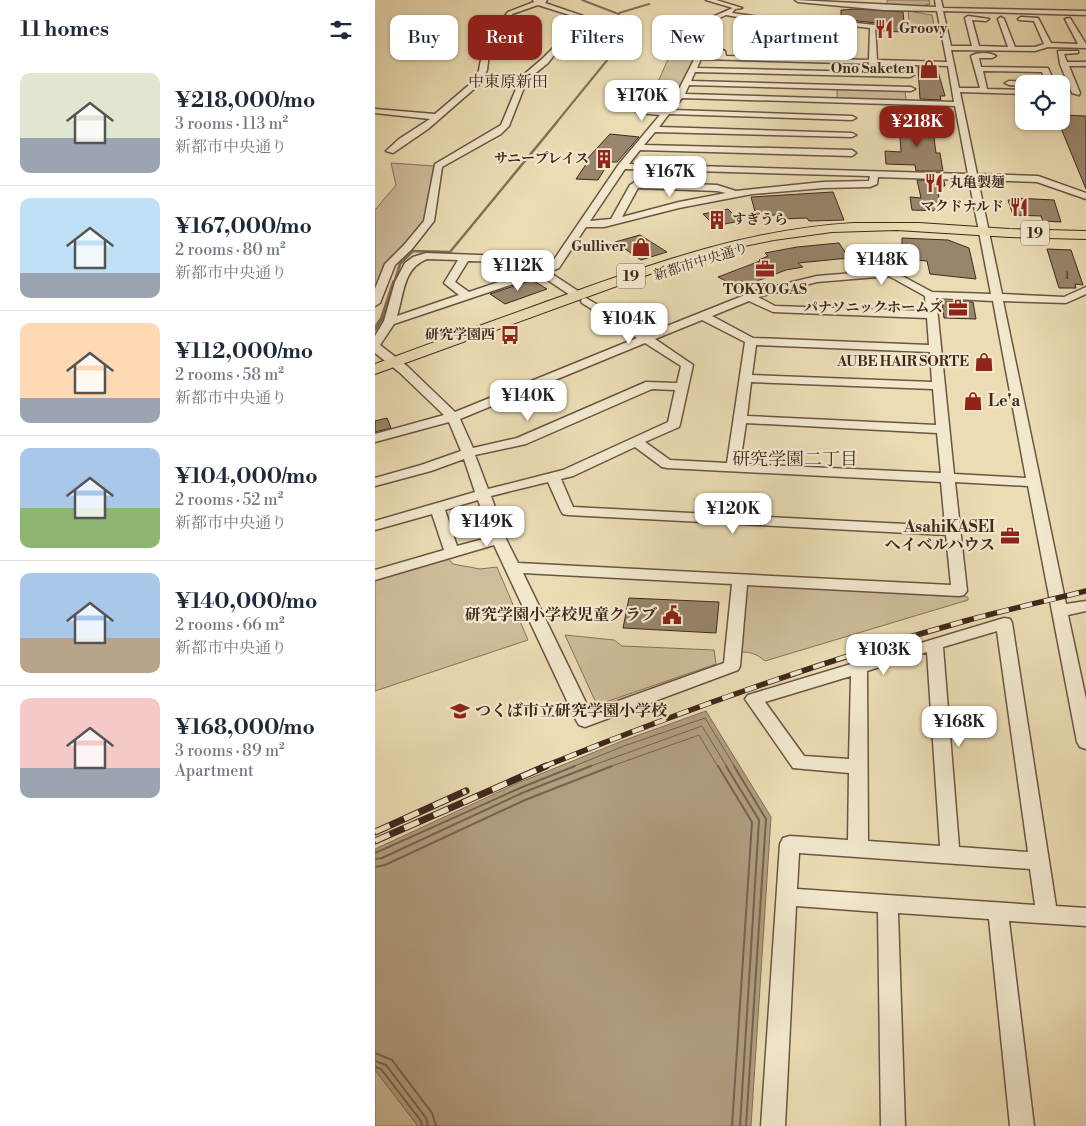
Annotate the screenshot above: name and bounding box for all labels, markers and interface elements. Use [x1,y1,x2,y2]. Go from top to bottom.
chip: Buy [390,15,458,60]
chip: Rent [468,15,542,60]
chip: Filters [552,15,642,60]
chip: New [652,15,723,60]
chip: Apartment [733,15,857,60]
icon: filters [327,16,355,44]
text: 11 homes [20,17,109,43]
restaurant icon: Groovy [873,18,895,40]
place label: Groovy [899,20,948,38]
shop icon: Ono Saketen [918,58,940,80]
place label: Ono Saketen [831,60,914,78]
district label: 中東原新田 [468,72,548,92]
map controls [1015,75,1070,130]
button: locate [1015,75,1070,130]
pin: ¥170K [607,80,677,122]
text: ¥170K [616,86,668,106]
text: ¥218,000/mo [175,88,315,114]
icon: home [60,93,120,153]
pin: ¥218K [882,106,952,148]
text: ¥218K [890,112,944,132]
text: 3 rooms · 113 m² [175,114,288,134]
text: 新都市中央通り [175,137,287,157]
building icon: サニープレイス [593,148,615,170]
place label: サニープレイス [494,150,589,168]
pin: ¥167K [635,156,705,198]
text: ¥167K [644,162,696,182]
restaurant icon: 丸亀製麺 [923,172,945,194]
place label: 丸亀製麺 [949,174,1005,192]
restaurant icon: マクドナルド [1008,196,1030,218]
place label: マクドナルド [921,198,1004,216]
building icon: すぎうら [706,209,728,231]
place label: すぎうら [732,211,788,229]
text: ¥167,000/mo [175,214,312,240]
icon: home [60,218,120,278]
road number: 19 [1021,220,1049,246]
shop icon: Gulliver [630,236,652,258]
place label: Gulliver [571,238,626,256]
street label: 新都市中央通り [652,239,750,285]
text: 2 rooms · 80 m² [175,240,286,260]
pin: ¥148K [847,244,917,286]
pin: ¥112K [483,250,553,292]
text: ¥148K [855,250,909,270]
text: ¥112K [492,256,544,276]
office icon: TOKYO GAS [754,258,776,280]
text: 新都市中央通り [175,263,287,283]
road number: 19 [617,264,645,288]
house number: 1 [1065,269,1070,283]
place label: TOKYO GAS [723,281,807,299]
office icon: パナソニックホームズ [947,297,969,319]
place label: パナソニックホームズ [804,299,943,317]
pin: ¥104K [594,302,664,345]
text: ¥104K [602,309,656,329]
bus stop icon: 研究学園西 [499,324,521,346]
place label: 研究学園西 [425,326,495,344]
text: ¥112,000/mo [175,339,313,365]
icon: home [60,343,120,403]
shop icon: AUBE HAIR SORTE [973,351,995,373]
place label: AUBE HAIR SORTE [836,353,969,371]
text: 2 rooms · 58 m² [175,365,284,385]
pin: ¥140K [493,380,563,422]
text: ¥140K [501,386,555,406]
text: 新都市中央通り [175,388,287,408]
shop icon: Le'a [962,390,984,412]
place label: Le'a [988,391,1020,411]
district label: 研究学園二丁目 [732,448,858,471]
text: ¥104,000/mo [175,464,318,490]
icon: home [60,468,120,528]
text: 2 rooms · 52 m² [175,490,283,510]
pin: ¥120K [698,492,768,535]
text: ¥120K [706,499,760,519]
pin: ¥149K [452,506,522,548]
text: ¥149K [460,512,514,532]
text: 新都市中央通り [175,513,287,533]
place label: AsahiKASEI ヘイベルハウス [885,517,995,555]
office icon: AsahiKASEI ヘイベルハウス [999,525,1021,547]
text: ¥140,000/mo [175,589,317,615]
icon: home [60,593,120,653]
public building icon: 研究学園小学校児童クラブ [661,604,683,626]
place label: 研究学園小学校児童クラブ [465,605,657,625]
text: 2 rooms · 66 m² [175,615,285,635]
pin: ¥103K [849,634,919,676]
text: 新都市中央通り [175,638,287,658]
text: ¥103K [857,640,911,660]
school or university icon: つくば市立研究学園小学校 [449,700,471,722]
place label: つくば市立研究学園小学校 [475,701,668,721]
pin: ¥168K [924,706,994,748]
text: ¥168K [933,712,985,732]
text: ¥168,000/mo [175,715,315,741]
icon: home [60,718,120,778]
text: 3 rooms · 89 m² [175,741,285,761]
text: Apartment [175,761,254,781]

